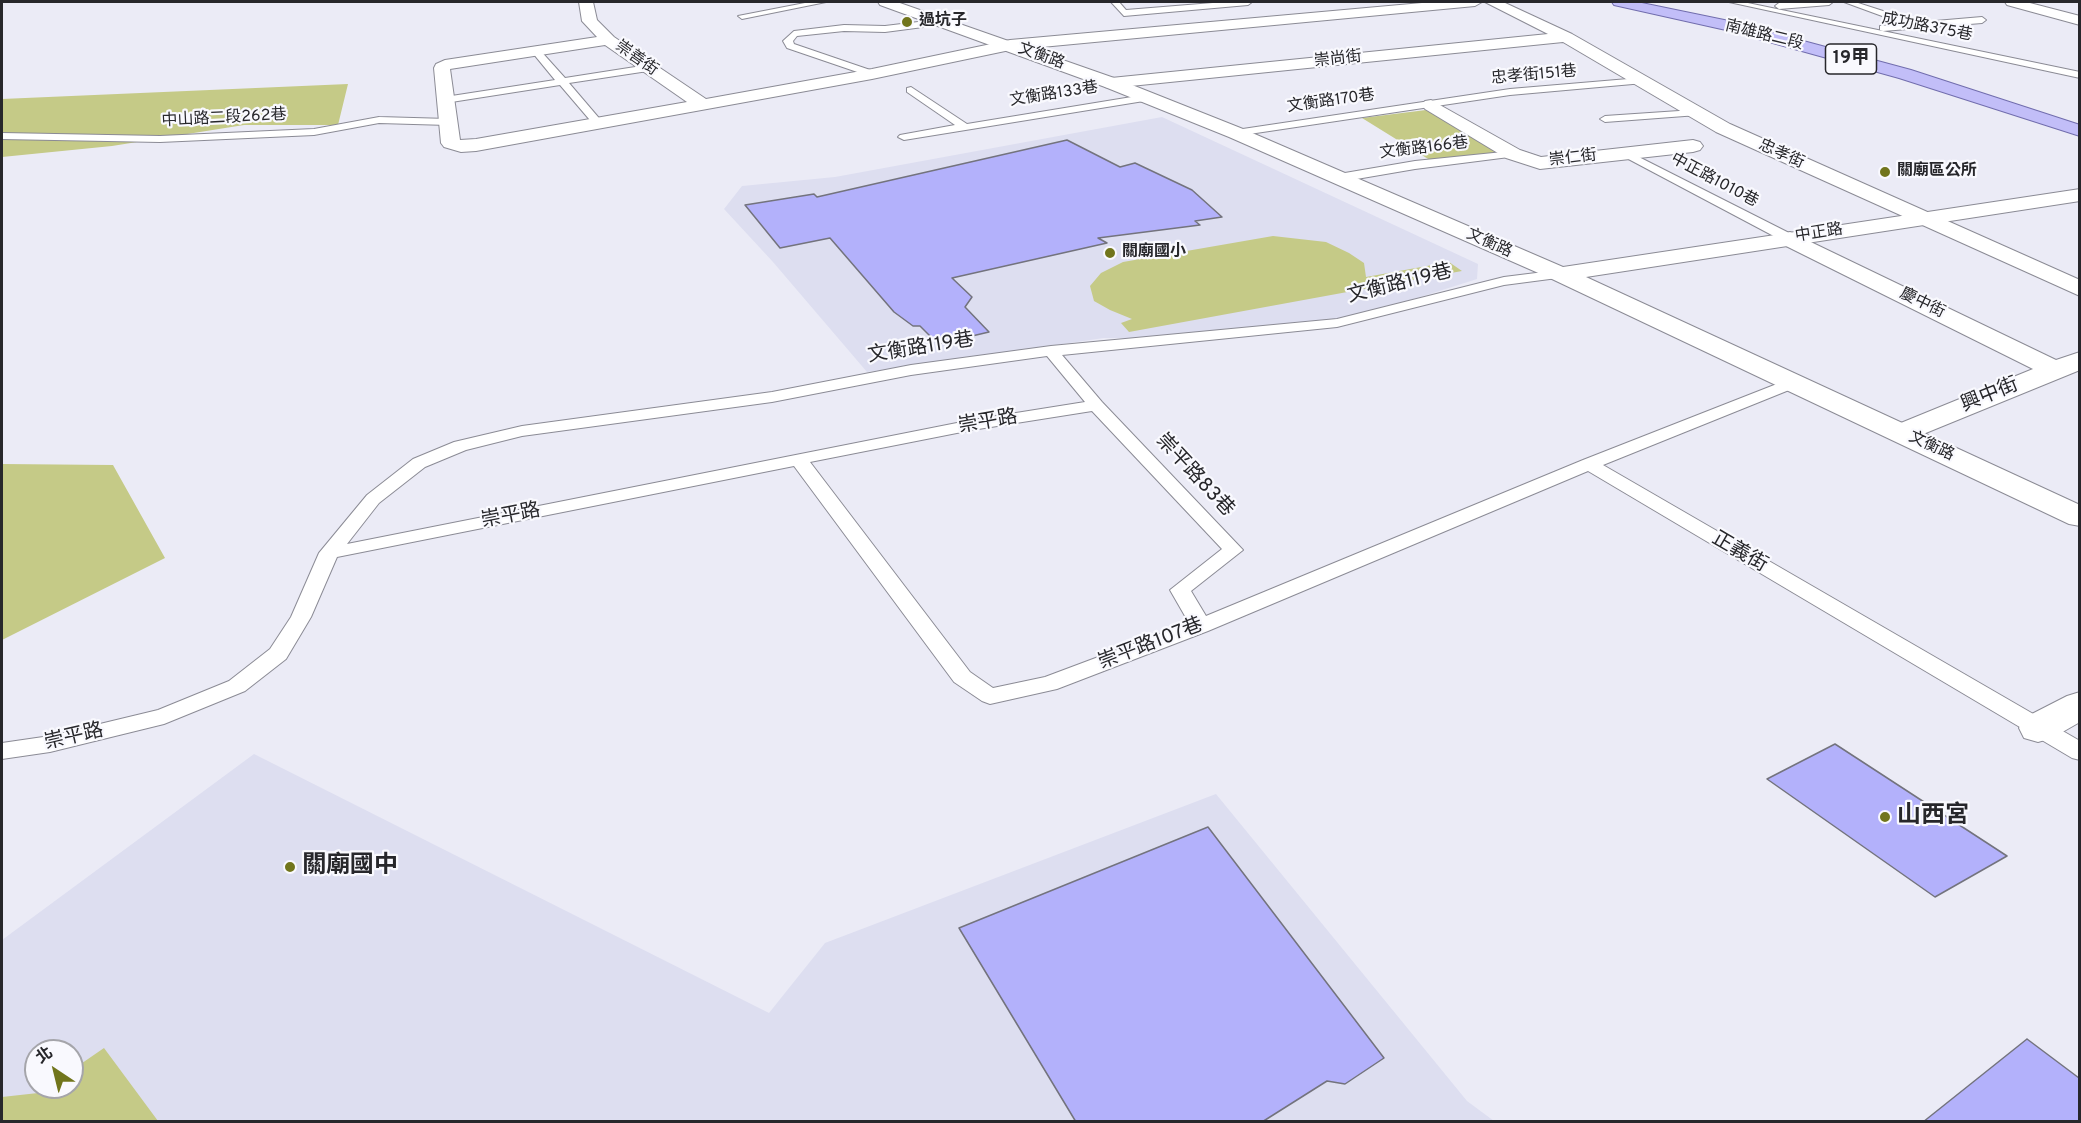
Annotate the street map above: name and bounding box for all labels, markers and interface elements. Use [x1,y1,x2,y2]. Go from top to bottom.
street label: 成功路375巷 [1880,10,1974,46]
place label: 過坑子 [919,12,967,32]
marker: 過坑子 [900,15,914,29]
street label: 南雄路二段 [1723,17,1805,55]
street label: 崇善街 [611,37,661,81]
street label: 文衡路 [1015,40,1067,74]
road number: 19甲 [1826,44,1876,74]
street label: 崇尚街 [1313,48,1363,72]
street label: 忠孝街151巷 [1490,63,1578,89]
street label: 文衡路133巷 [1008,79,1100,111]
street label: 文衡路170巷 [1286,86,1376,118]
street label: 中山路二段262巷 [161,106,287,132]
street label: 文衡路166巷 [1379,134,1469,164]
street label: 忠孝街 [1755,136,1807,174]
street label: 崇仁街 [1548,147,1598,171]
street label: 中正路1010巷 [1667,150,1761,212]
place label: 關廟區公所 [1897,162,1977,182]
marker: 關廟區公所 [1878,165,1892,179]
street label: 中正路 [1794,221,1844,247]
street label: 文衡路 [1463,225,1515,263]
place label: 關廟國小 [1122,243,1186,263]
marker: 關廟國小 [1103,246,1117,260]
street label: 文衡路119巷 [1345,260,1455,310]
street label: 慶中街 [1896,285,1948,323]
street label: 文衡路119巷 [866,329,976,369]
street label: 興中街 [1958,374,2022,418]
street label: 崇平路 [956,406,1020,440]
street label: 文衡路 [1905,428,1957,466]
street label: 崇平路83巷 [1150,430,1238,522]
street label: 崇平路 [479,499,543,535]
street label: 正義街 [1707,528,1771,578]
street label: 崇平路107巷 [1095,614,1207,676]
street label: 崇平路 [42,720,106,756]
place label: 山西宮 [1897,803,1969,831]
marker: 山西宮 [1878,810,1892,824]
place label: 關廟國中 [302,853,398,881]
marker: 關廟國中 [283,860,297,874]
north arrow [24,1039,84,1099]
text: 北 [33,1043,57,1069]

